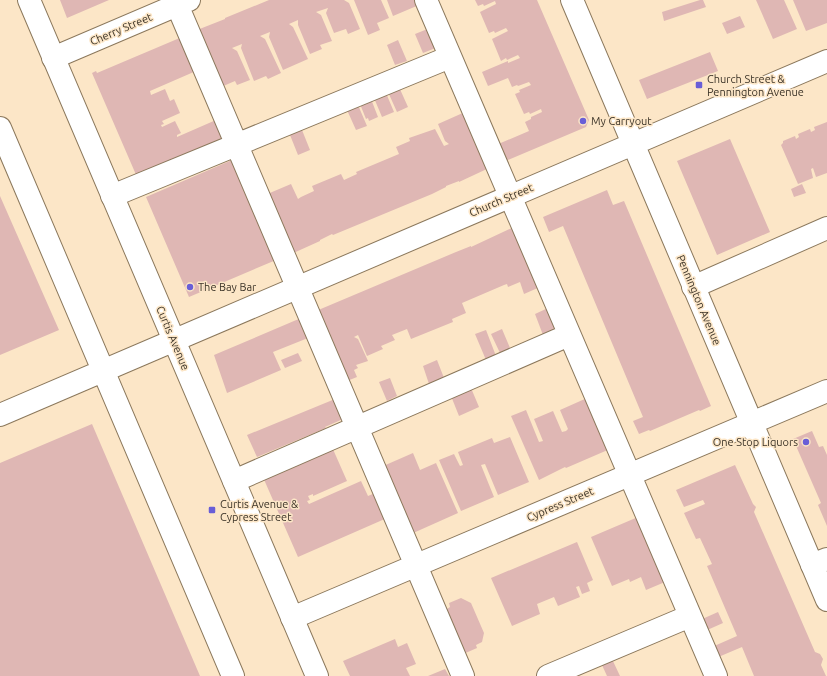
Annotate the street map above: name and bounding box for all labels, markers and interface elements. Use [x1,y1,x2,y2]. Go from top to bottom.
street label: Cherry Street [88,10,154,47]
place label: Church Street & Pennington Avenue [707,73,804,98]
marker: Church Street & Pennington Avenue [694,80,704,90]
place label: My Carryout [591,115,652,127]
marker: My Carryout [578,116,588,126]
street label: Church Street [467,181,535,219]
street label: Pennington Avenue [675,253,723,347]
place label: The Bay Bar [198,281,257,293]
marker: The Bay Bar [185,282,195,292]
street label: Curtis Avenue [154,304,192,372]
place label: One Stop Liquors [713,436,798,448]
marker: One Stop Liquors [801,437,811,447]
street label: Cypress Street [525,484,596,523]
place label: Curtis Avenue & Cypress Street [220,498,299,523]
marker: Curtis Avenue & Cypress Street [207,505,217,515]

